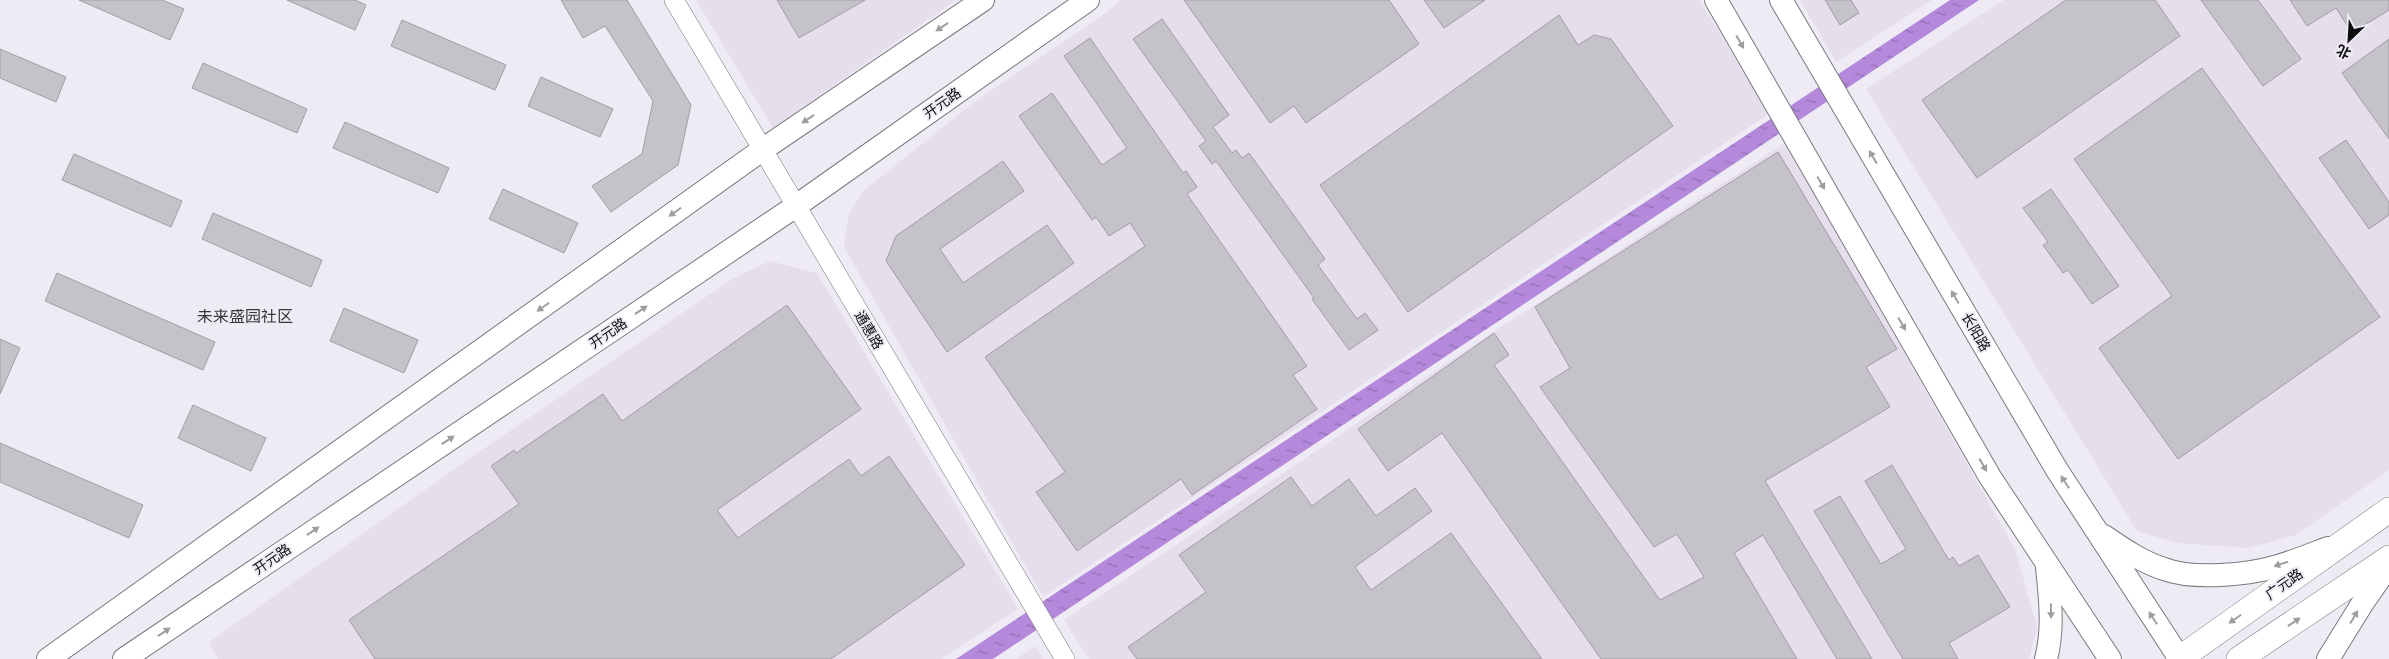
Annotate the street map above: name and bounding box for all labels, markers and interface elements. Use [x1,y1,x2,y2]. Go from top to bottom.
north arrow [2324,15,2374,65]
one-way arrow [936,23,949,32]
one-way arrow [1736,35,1744,50]
text: 北 [2334,42,2353,62]
street label: 开元路 [920,84,964,122]
one-way arrow [801,114,815,124]
one-way arrow [1869,149,1877,164]
one-way arrow [1816,177,1825,190]
one-way arrow [668,207,682,217]
one-way arrow [1951,290,1960,303]
one-way arrow [536,302,550,312]
one-way arrow [634,306,648,315]
district label: 未来盛园社区 [197,307,293,326]
street label: 通惠路 [851,308,887,352]
street label: 长阳路 [1959,310,1993,354]
street label: 开元路 [586,315,630,351]
one-way arrow [1897,318,1906,331]
one-way arrow [441,435,455,445]
one-way arrow [1978,458,1987,472]
one-way arrow [2060,475,2070,488]
one-way arrow [307,526,320,536]
street label: 开元路 [250,541,294,577]
one-way arrow [2273,561,2288,569]
street label: 广元路 [2262,565,2306,603]
one-way arrow [2047,604,2055,620]
one-way arrow [2349,611,2358,624]
one-way arrow [2148,612,2158,625]
one-way arrow [2228,614,2242,624]
one-way arrow [2287,617,2300,627]
one-way arrow [157,627,171,637]

